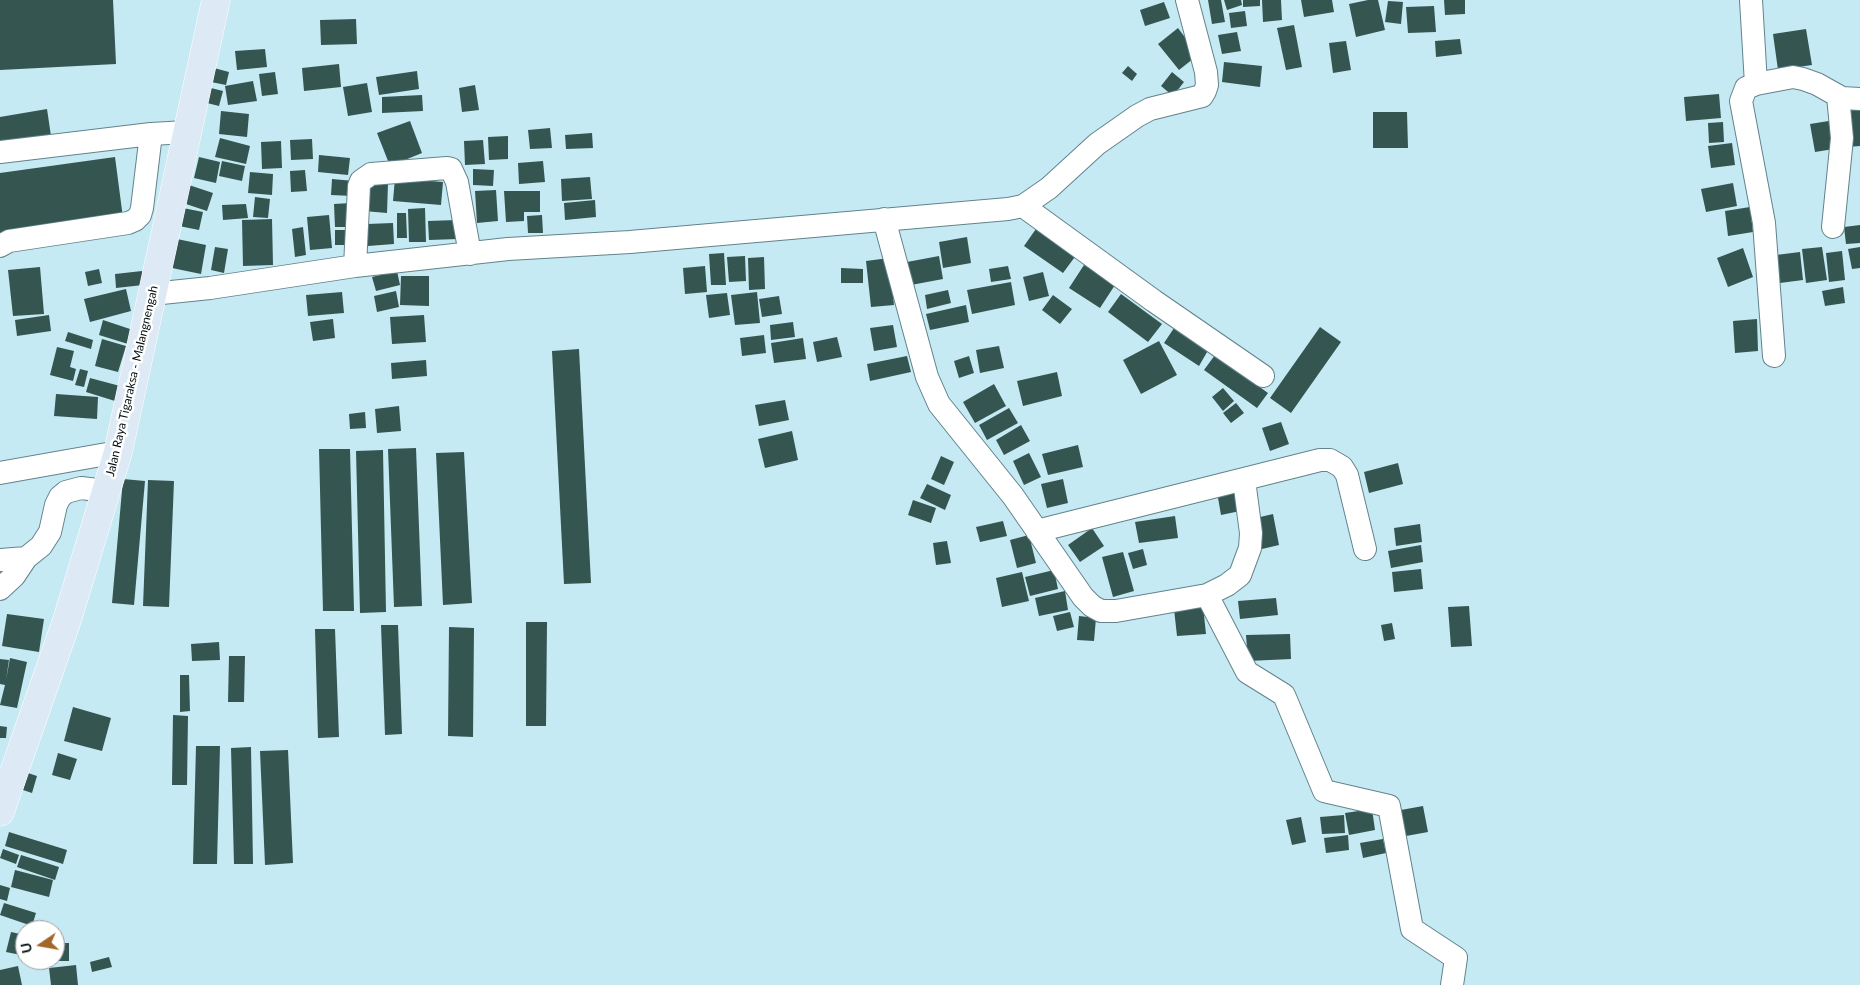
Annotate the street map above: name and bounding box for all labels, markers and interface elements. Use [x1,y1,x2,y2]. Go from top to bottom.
street label: Jalan Raya Tigaraksa - Malangnengah [103,284,161,478]
north arrow [15,920,65,970]
text: U [16,941,35,955]

